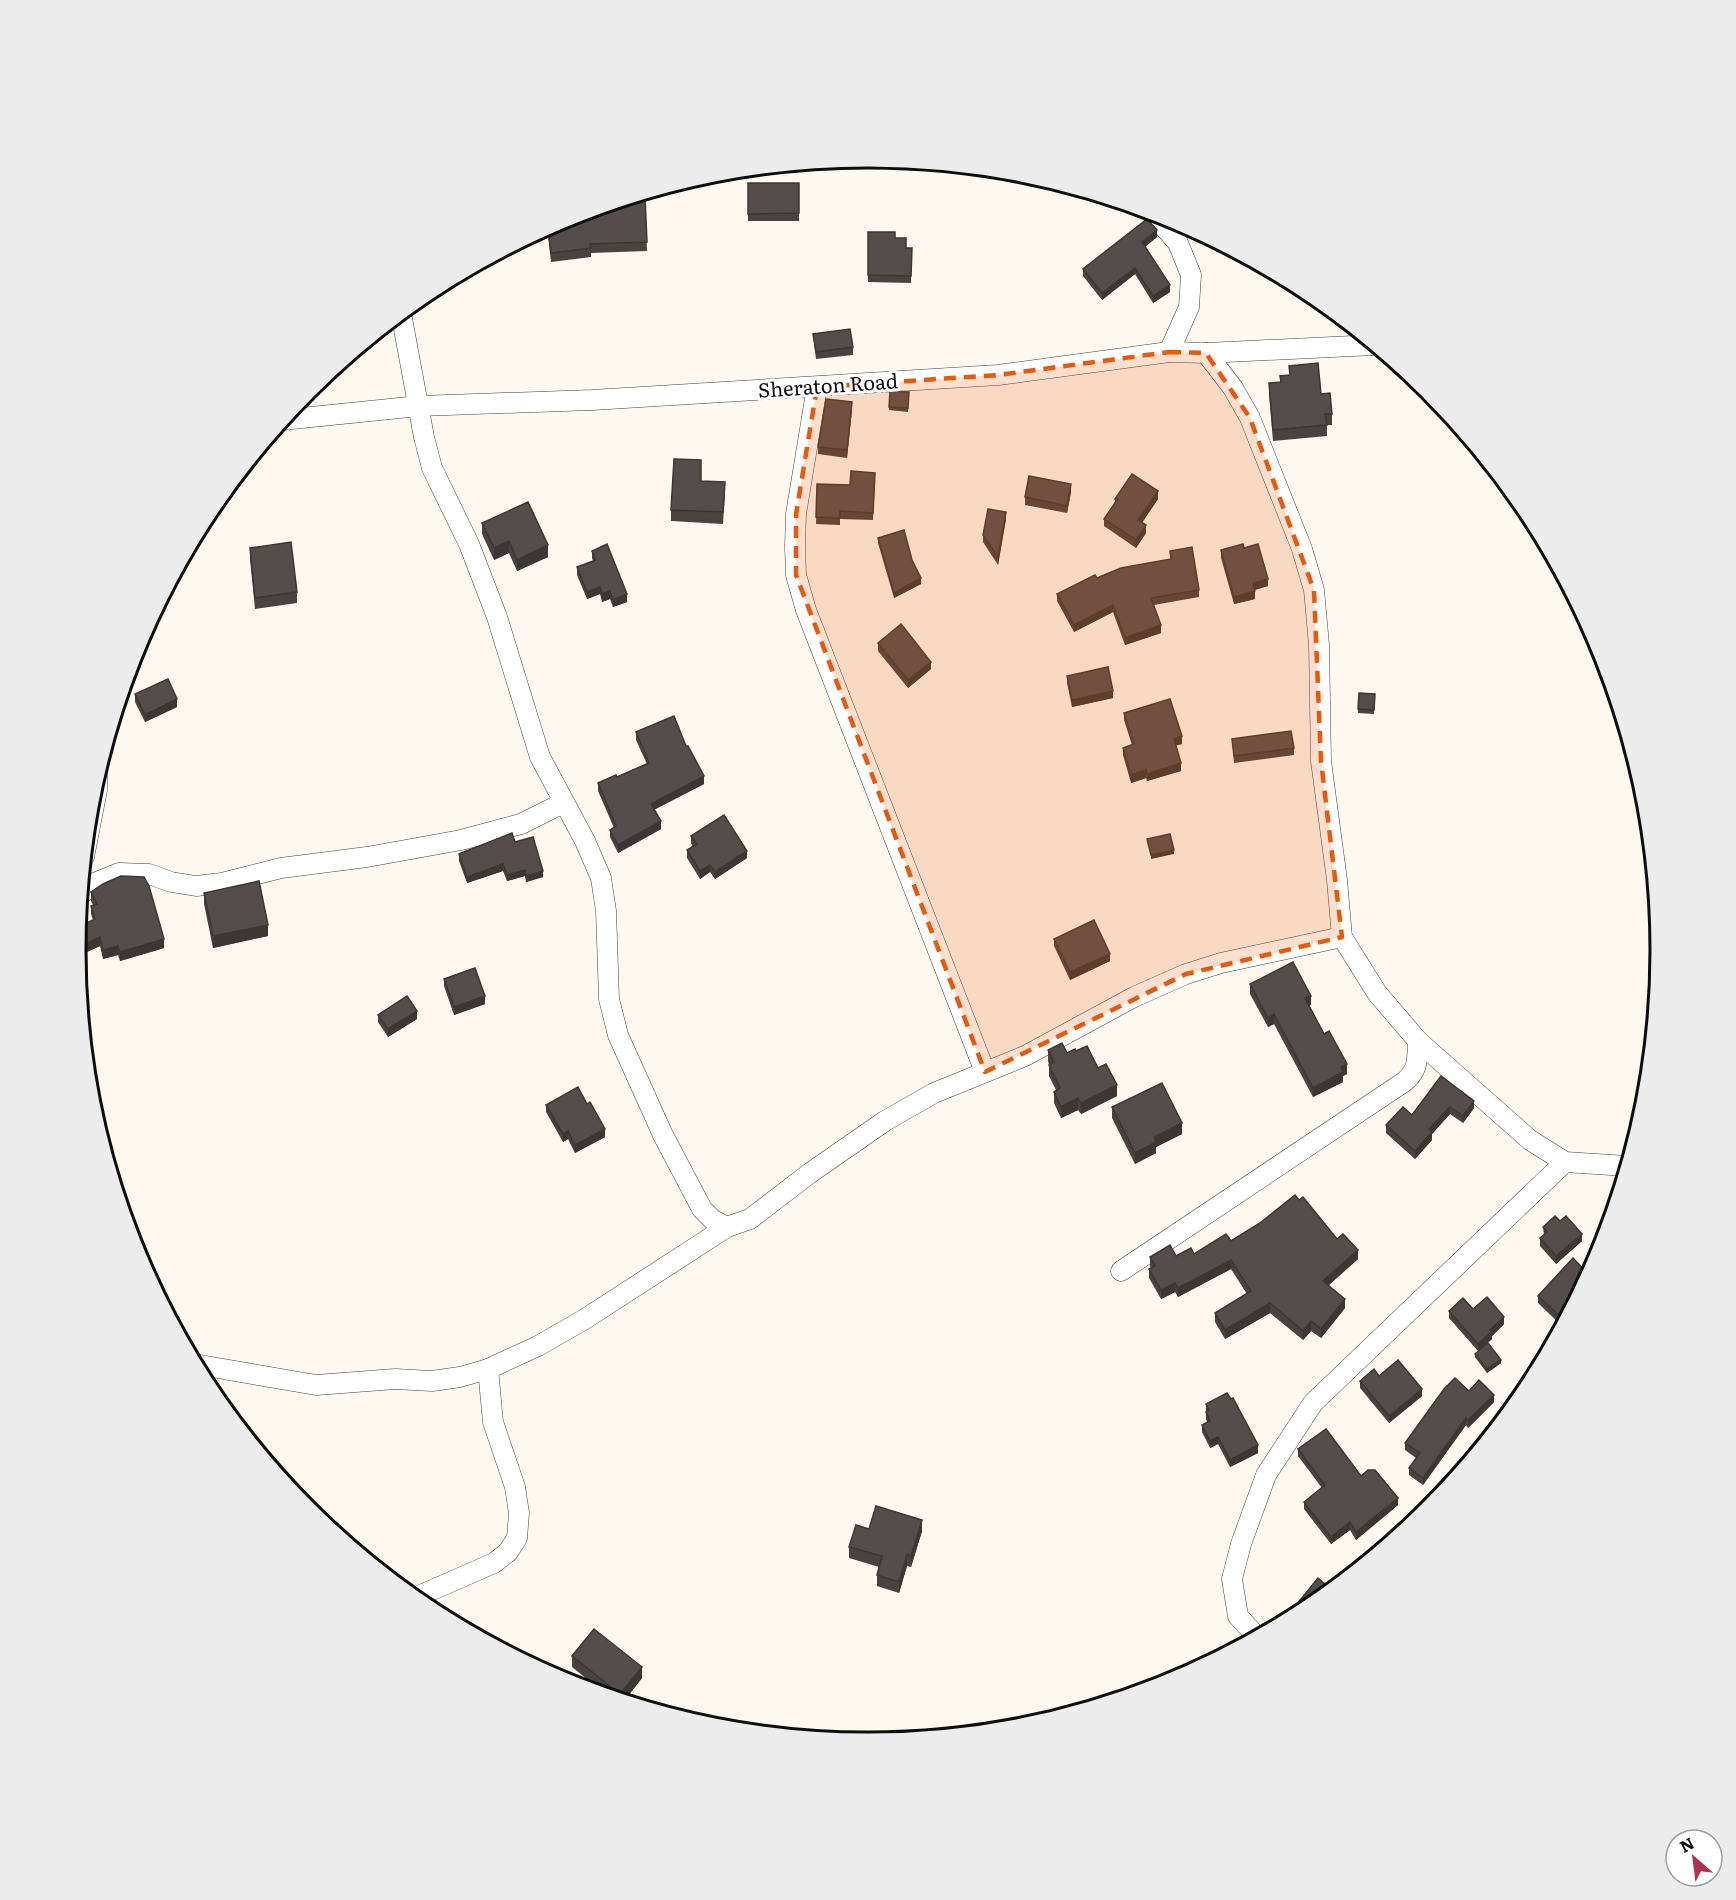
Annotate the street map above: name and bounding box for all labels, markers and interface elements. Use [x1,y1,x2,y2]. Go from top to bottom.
street label: Sheraton Road [757,364,899,404]
north arrow [1664,1828,1724,1888]
text: N [1675,1830,1698,1858]

